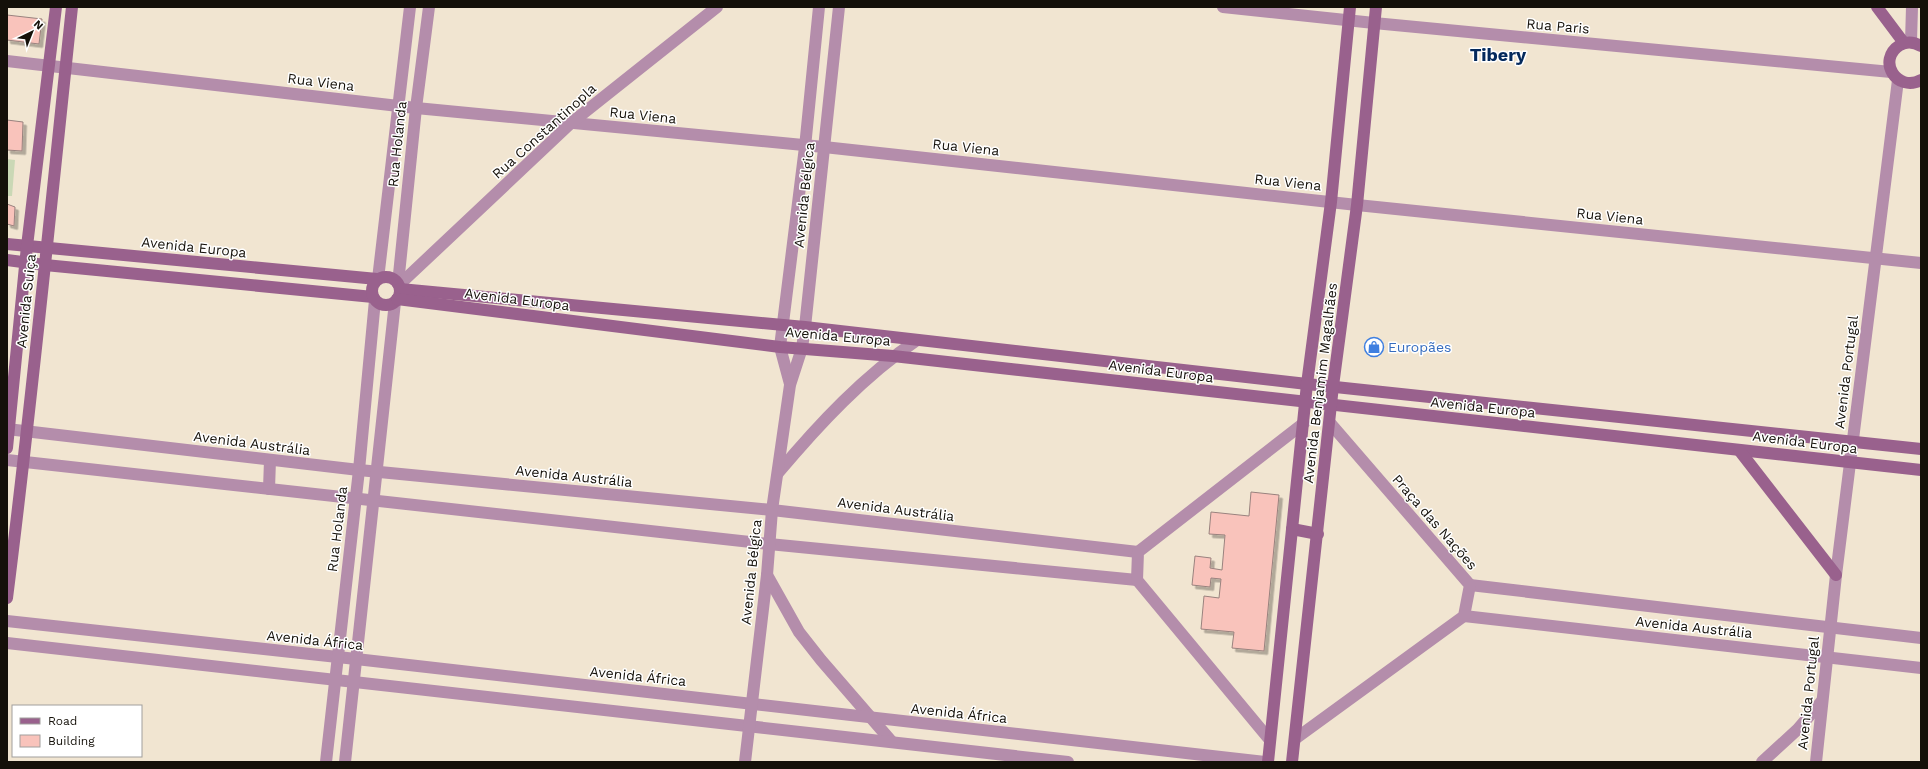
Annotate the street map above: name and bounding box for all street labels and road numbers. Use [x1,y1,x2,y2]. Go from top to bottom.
street label: Rua Paris [1526,15,1590,37]
street label: Rua Viena [287,70,355,94]
street label: Rua Constantinopla [489,80,599,182]
street label: Rua Holanda [385,100,409,188]
street label: Rua Viena [609,104,677,126]
street label: Rua Viena [932,136,1000,158]
street label: Avenida Bélgica [790,141,818,249]
street label: Rua Viena [1254,171,1322,193]
street label: Rua Viena [1576,205,1644,227]
street label: Avenida Europa [141,234,247,260]
street label: Avenida Suiça [13,253,39,349]
street label: Avenida Benjamim Magalhães [1300,282,1340,484]
street label: Avenida Europa [464,285,570,313]
street label: Avenida Portugal [1831,314,1861,430]
street label: Avenida Europa [785,323,891,349]
street label: Avenida Europa [1108,357,1214,385]
street label: Avenida Europa [1430,394,1536,420]
street label: Avenida Austrália [193,428,311,458]
street label: Avenida Europa [1752,428,1858,456]
street label: Avenida Austrália [515,462,633,490]
street label: Praça das Nações [1389,471,1481,573]
street label: Rua Holanda [324,485,350,573]
street label: Avenida Austrália [837,494,955,524]
street label: Avenida Bélgica [737,518,765,626]
street label: Avenida Austrália [1635,613,1753,641]
street label: Avenida África [266,627,364,653]
street label: Avenida Portugal [1794,635,1822,751]
street label: Avenida África [589,663,687,689]
street label: Avenida África [910,700,1008,726]

